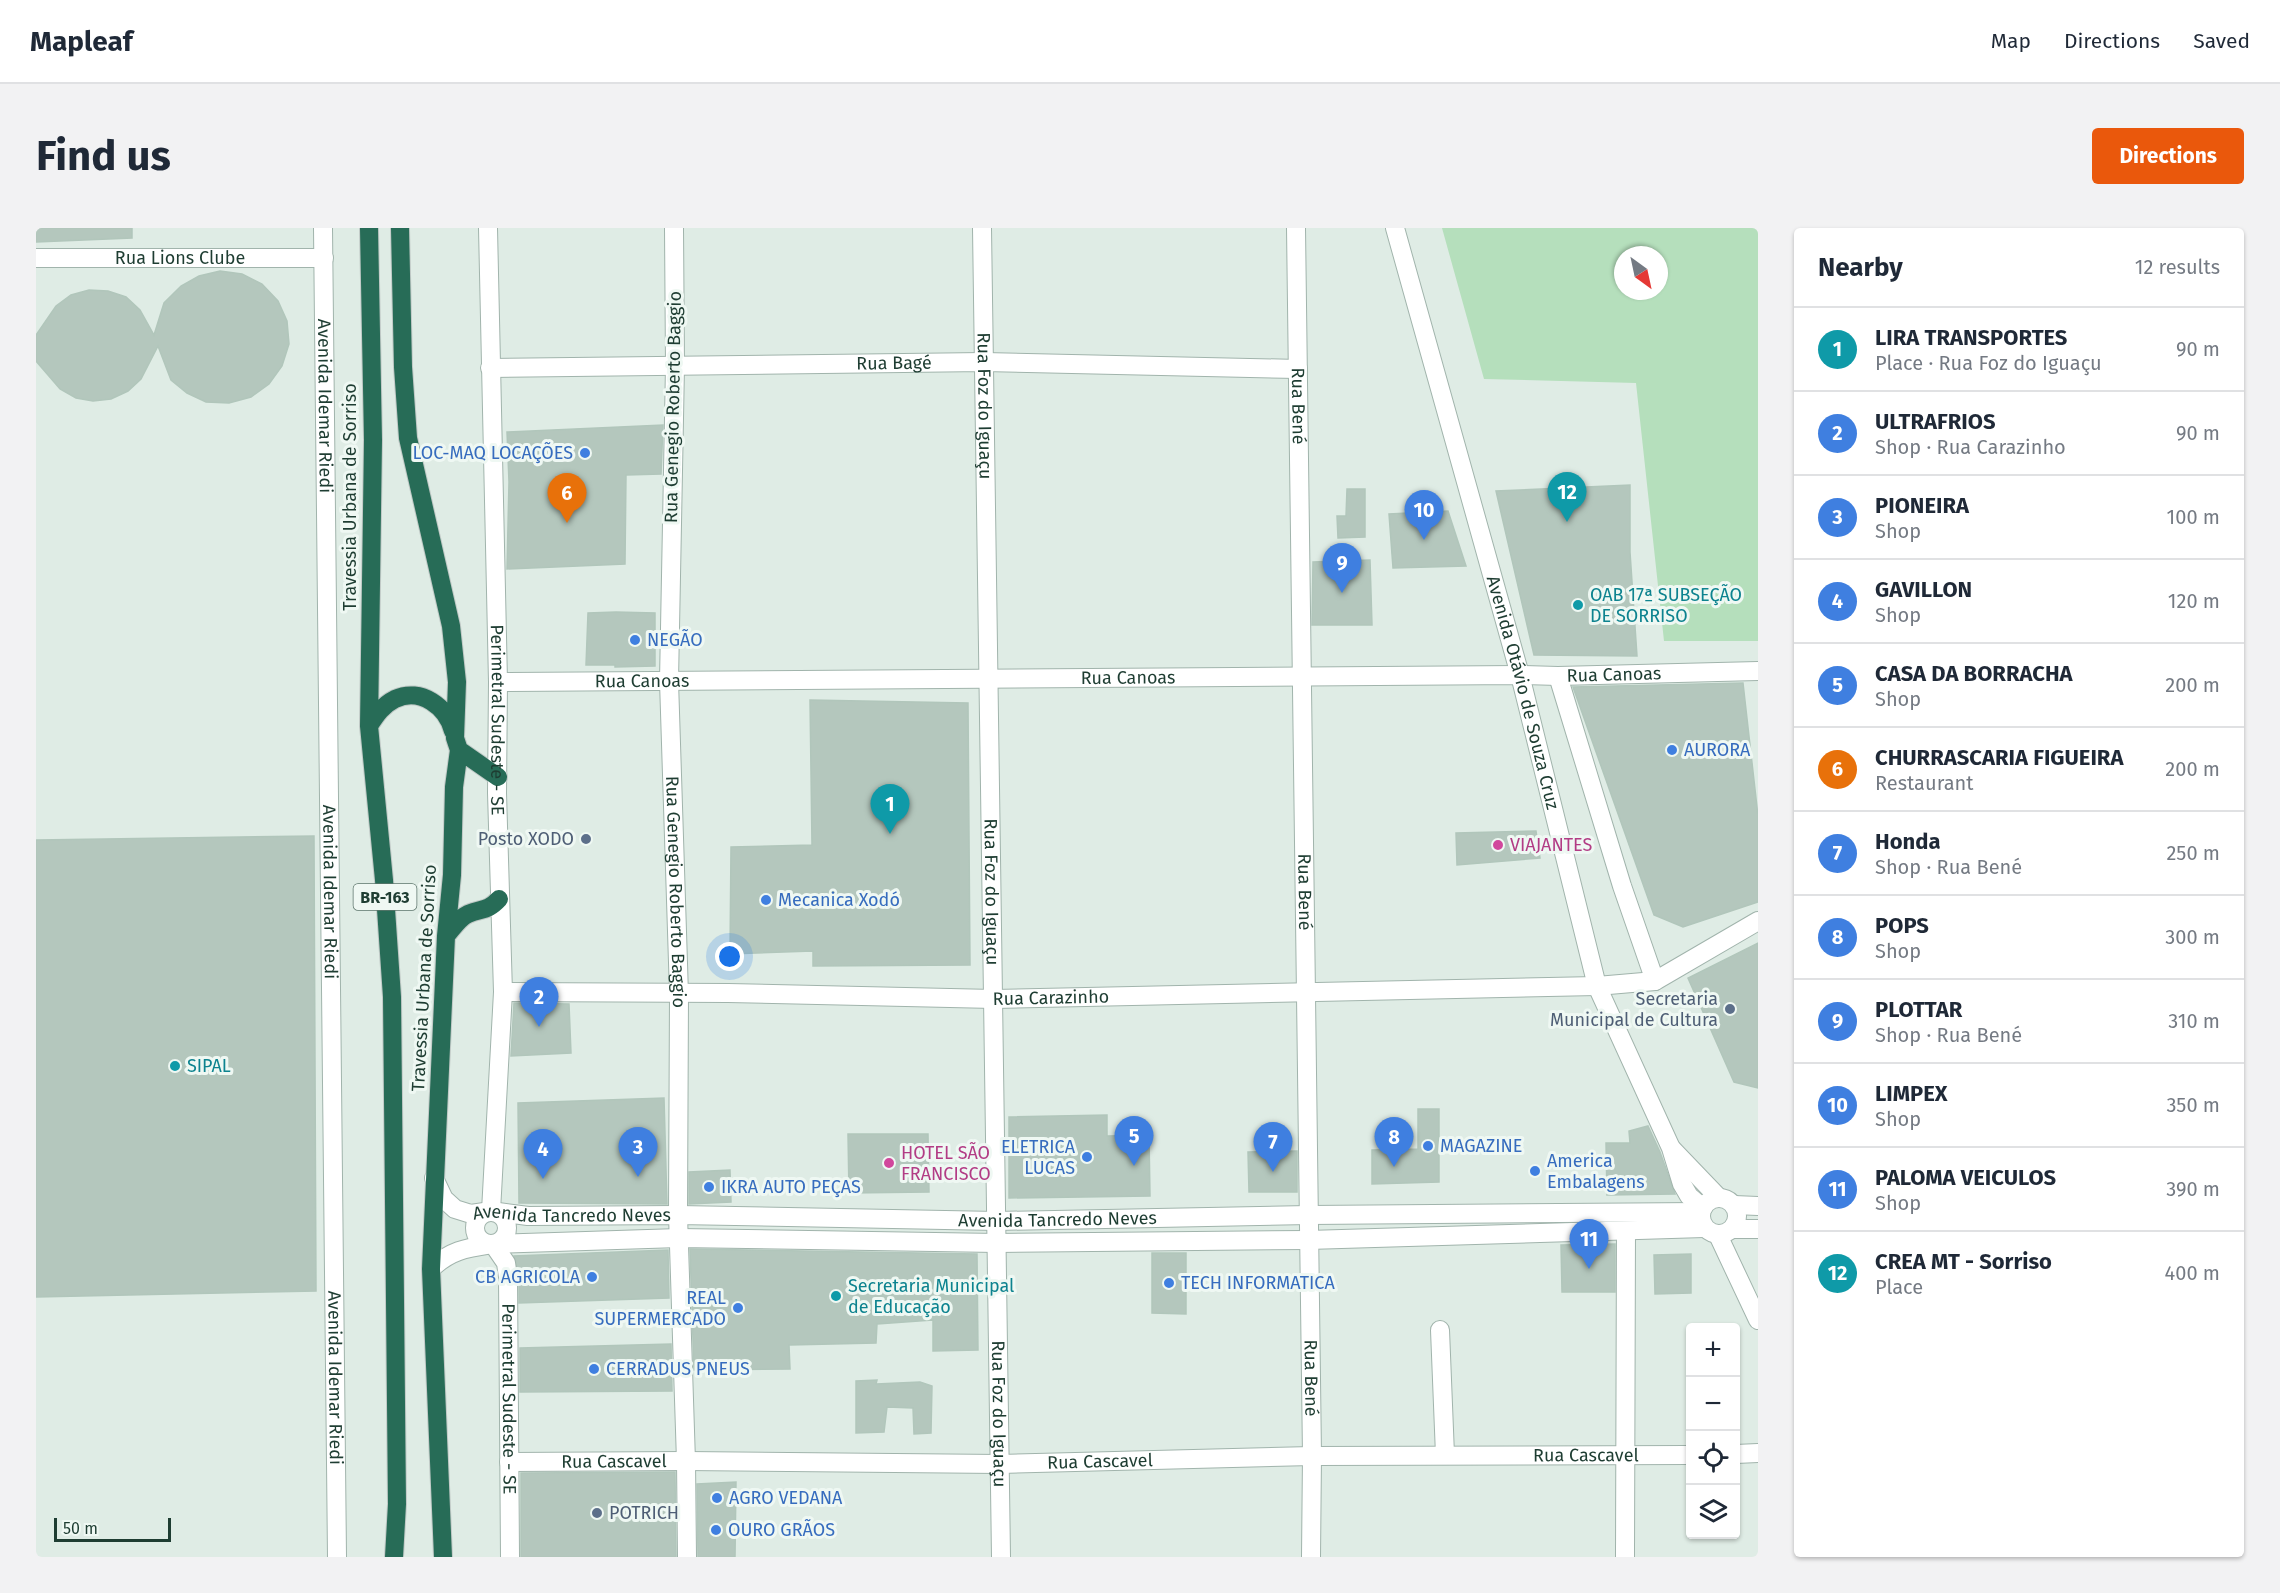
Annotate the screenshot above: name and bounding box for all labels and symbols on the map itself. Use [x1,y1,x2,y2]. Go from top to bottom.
north arrow [1614,246,1668,300]
street label: Rua Lions Clube [115,247,245,269]
street label: Rua Genegio Roberto Baggio [660,291,686,523]
street label: Avenida Idemar Riedi [313,319,337,493]
street label: Rua Foz do Iguaçu [972,332,997,480]
street label: Rua Bagé [856,352,932,375]
street label: Rua Bené [1287,367,1310,445]
street label: Travessia Urbana de Sorriso [339,383,361,611]
place label: LOC-MAQ LOCAÇÕES [413,441,573,464]
marker: LOC-MAQ LOCAÇÕES [578,446,592,460]
pin: 12 [1548,472,1586,522]
pin: 6 [548,474,586,523]
pin: 10 [1404,490,1444,540]
pin: 9 [1322,544,1362,593]
street label: Avenida Otávio de Souza Cruz [1482,573,1564,812]
place label: OAB 17ª SUBSEÇÃO DE SORRISO [1590,583,1742,627]
marker: OAB 17ª SUBSEÇÃO DE SORRISO [1571,598,1585,612]
street label: Perimetral Sudeste - SE [486,624,509,816]
place label: NEGÃO [647,628,703,651]
marker: NEGÃO [628,633,642,647]
street label: Rua Canoas [1566,662,1662,687]
street label: Rua Canoas [1081,666,1175,689]
street label: Rua Canoas [595,670,689,692]
place label: AURORA [1684,739,1751,761]
marker: AURORA [1665,743,1679,757]
street label: Rua Genegio Roberto Baggio [661,775,690,1008]
pin: 1 [870,784,910,834]
street label: Avenida Idemar Riedi [318,805,342,979]
street label: Rua Foz do Iguaçu [979,818,1004,966]
place label: Posto XODO [478,828,574,850]
marker: Posto XODO [579,832,593,846]
place label: VIAJANTES [1510,834,1592,856]
marker: VIAJANTES [1491,838,1505,852]
street label: Rua Bené [1293,853,1316,931]
street label: Travessia Urbana de Sorriso [407,864,441,1092]
road number: BR-163 [354,884,416,910]
place label: Mecanica Xodó [778,889,900,911]
marker: Mecanica Xodó [759,893,773,907]
your location [715,942,744,971]
pin: 2 [520,978,558,1027]
street label: Rua Carazinho [993,986,1109,1010]
place label: Secretaria Municipal de Cultura [1550,988,1718,1031]
marker: Secretaria Municipal de Cultura [1723,1002,1737,1016]
place label: SIPAL [187,1055,231,1077]
marker: SIPAL [168,1059,182,1073]
pin: 5 [1114,1116,1154,1166]
pin: 8 [1374,1118,1414,1167]
pin: 7 [1254,1122,1292,1172]
pin: 3 [618,1128,658,1177]
pin: 4 [524,1130,562,1179]
place label: MAGAZINE [1440,1135,1522,1157]
place label: ELETRICA LUCAS [1001,1136,1076,1179]
marker: MAGAZINE [1421,1139,1435,1153]
place label: HOTEL SÃO FRANCISCO [901,1141,991,1185]
marker: ELETRICA LUCAS [1080,1150,1094,1164]
place label: America Embalagens [1547,1150,1645,1193]
marker: HOTEL SÃO FRANCISCO [882,1156,896,1170]
marker: America Embalagens [1528,1164,1542,1178]
place label: IKRA AUTO PEÇAS [721,1176,861,1198]
marker: IKRA AUTO PEÇAS [702,1180,716,1194]
street label: Avenida Tancredo Neves [471,1200,671,1227]
street label: Avenida Tancredo Neves [958,1207,1157,1232]
pin: 11 [1570,1220,1608,1269]
place label: CB AGRICOLA [475,1266,581,1288]
marker: CB AGRICOLA [585,1270,599,1284]
place label: TECH INFORMATICA [1181,1272,1335,1294]
place label: Secretaria Municipal de Educação [848,1275,1014,1318]
marker: TECH INFORMATICA [1162,1276,1176,1290]
place label: REAL SUPERMERCADO [594,1287,726,1330]
marker: Secretaria Municipal de Educação [829,1289,843,1303]
street label: Avenida Idemar Riedi [323,1291,347,1465]
marker: REAL SUPERMERCADO [731,1301,745,1315]
street label: Perimetral Sudeste - SE [497,1303,521,1494]
street label: Rua Bené [1299,1339,1322,1417]
street label: Rua Foz do Iguaçu [987,1340,1011,1488]
place label: CERRADUS PNEUS [606,1358,750,1380]
marker: CERRADUS PNEUS [587,1362,601,1376]
street label: Rua Cascavel [1533,1444,1639,1466]
street label: Rua Cascavel [1047,1449,1153,1474]
street label: Rua Cascavel [561,1450,667,1473]
place label: AGRO VEDANA [729,1487,843,1509]
marker: AGRO VEDANA [710,1491,724,1505]
place label: POTRICH [609,1502,679,1524]
marker: POTRICH [590,1506,604,1520]
scale bar [54,1515,171,1542]
place label: OURO GRÃOS [728,1518,835,1541]
marker: OURO GRÃOS [709,1523,723,1537]

